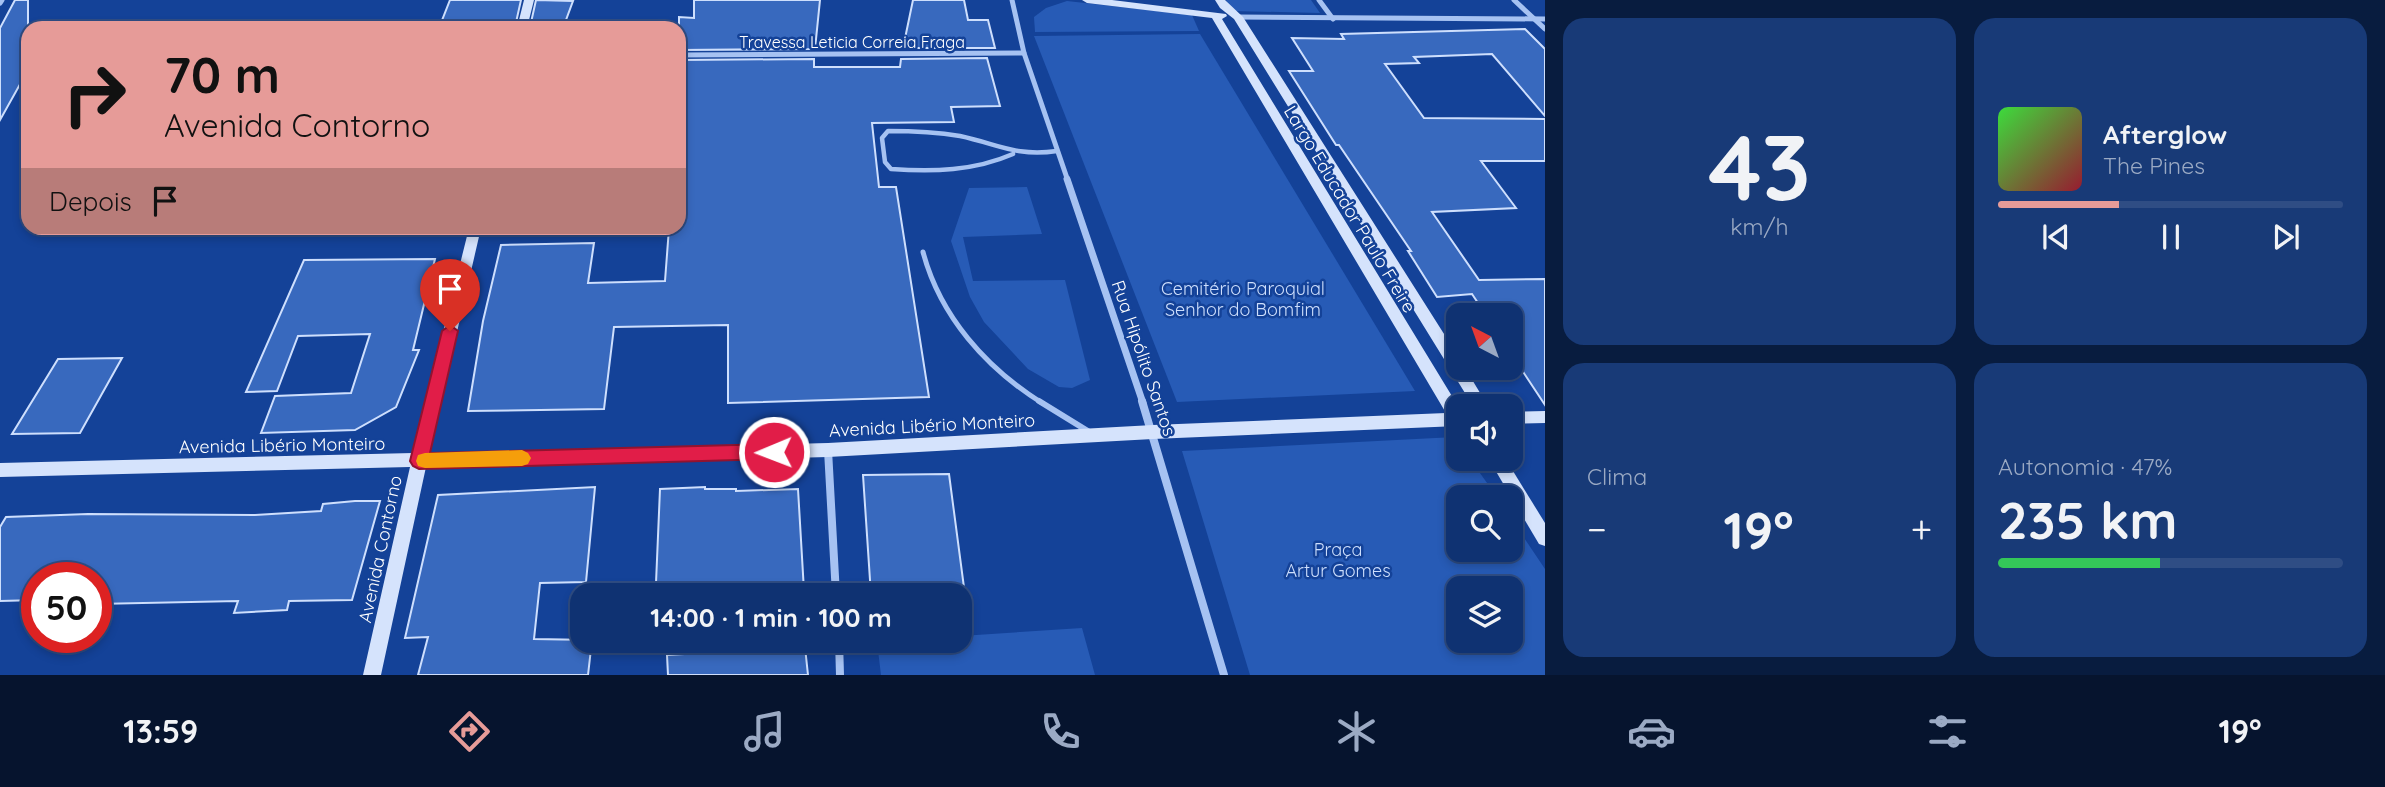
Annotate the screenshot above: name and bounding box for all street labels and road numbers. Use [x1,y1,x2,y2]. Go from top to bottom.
street label: Travessa Leticia Correia Fraga [739,32,965,52]
street label: Largo Educador Paulo Freire [1279,101,1421,317]
street label: Rua Hipólito Santos [1107,277,1181,439]
street label: Avenida Libério Monteiro [828,408,1036,442]
street label: Avenida Libério Monteiro [179,432,385,458]
street label: Avenida Contorno [353,473,407,625]

